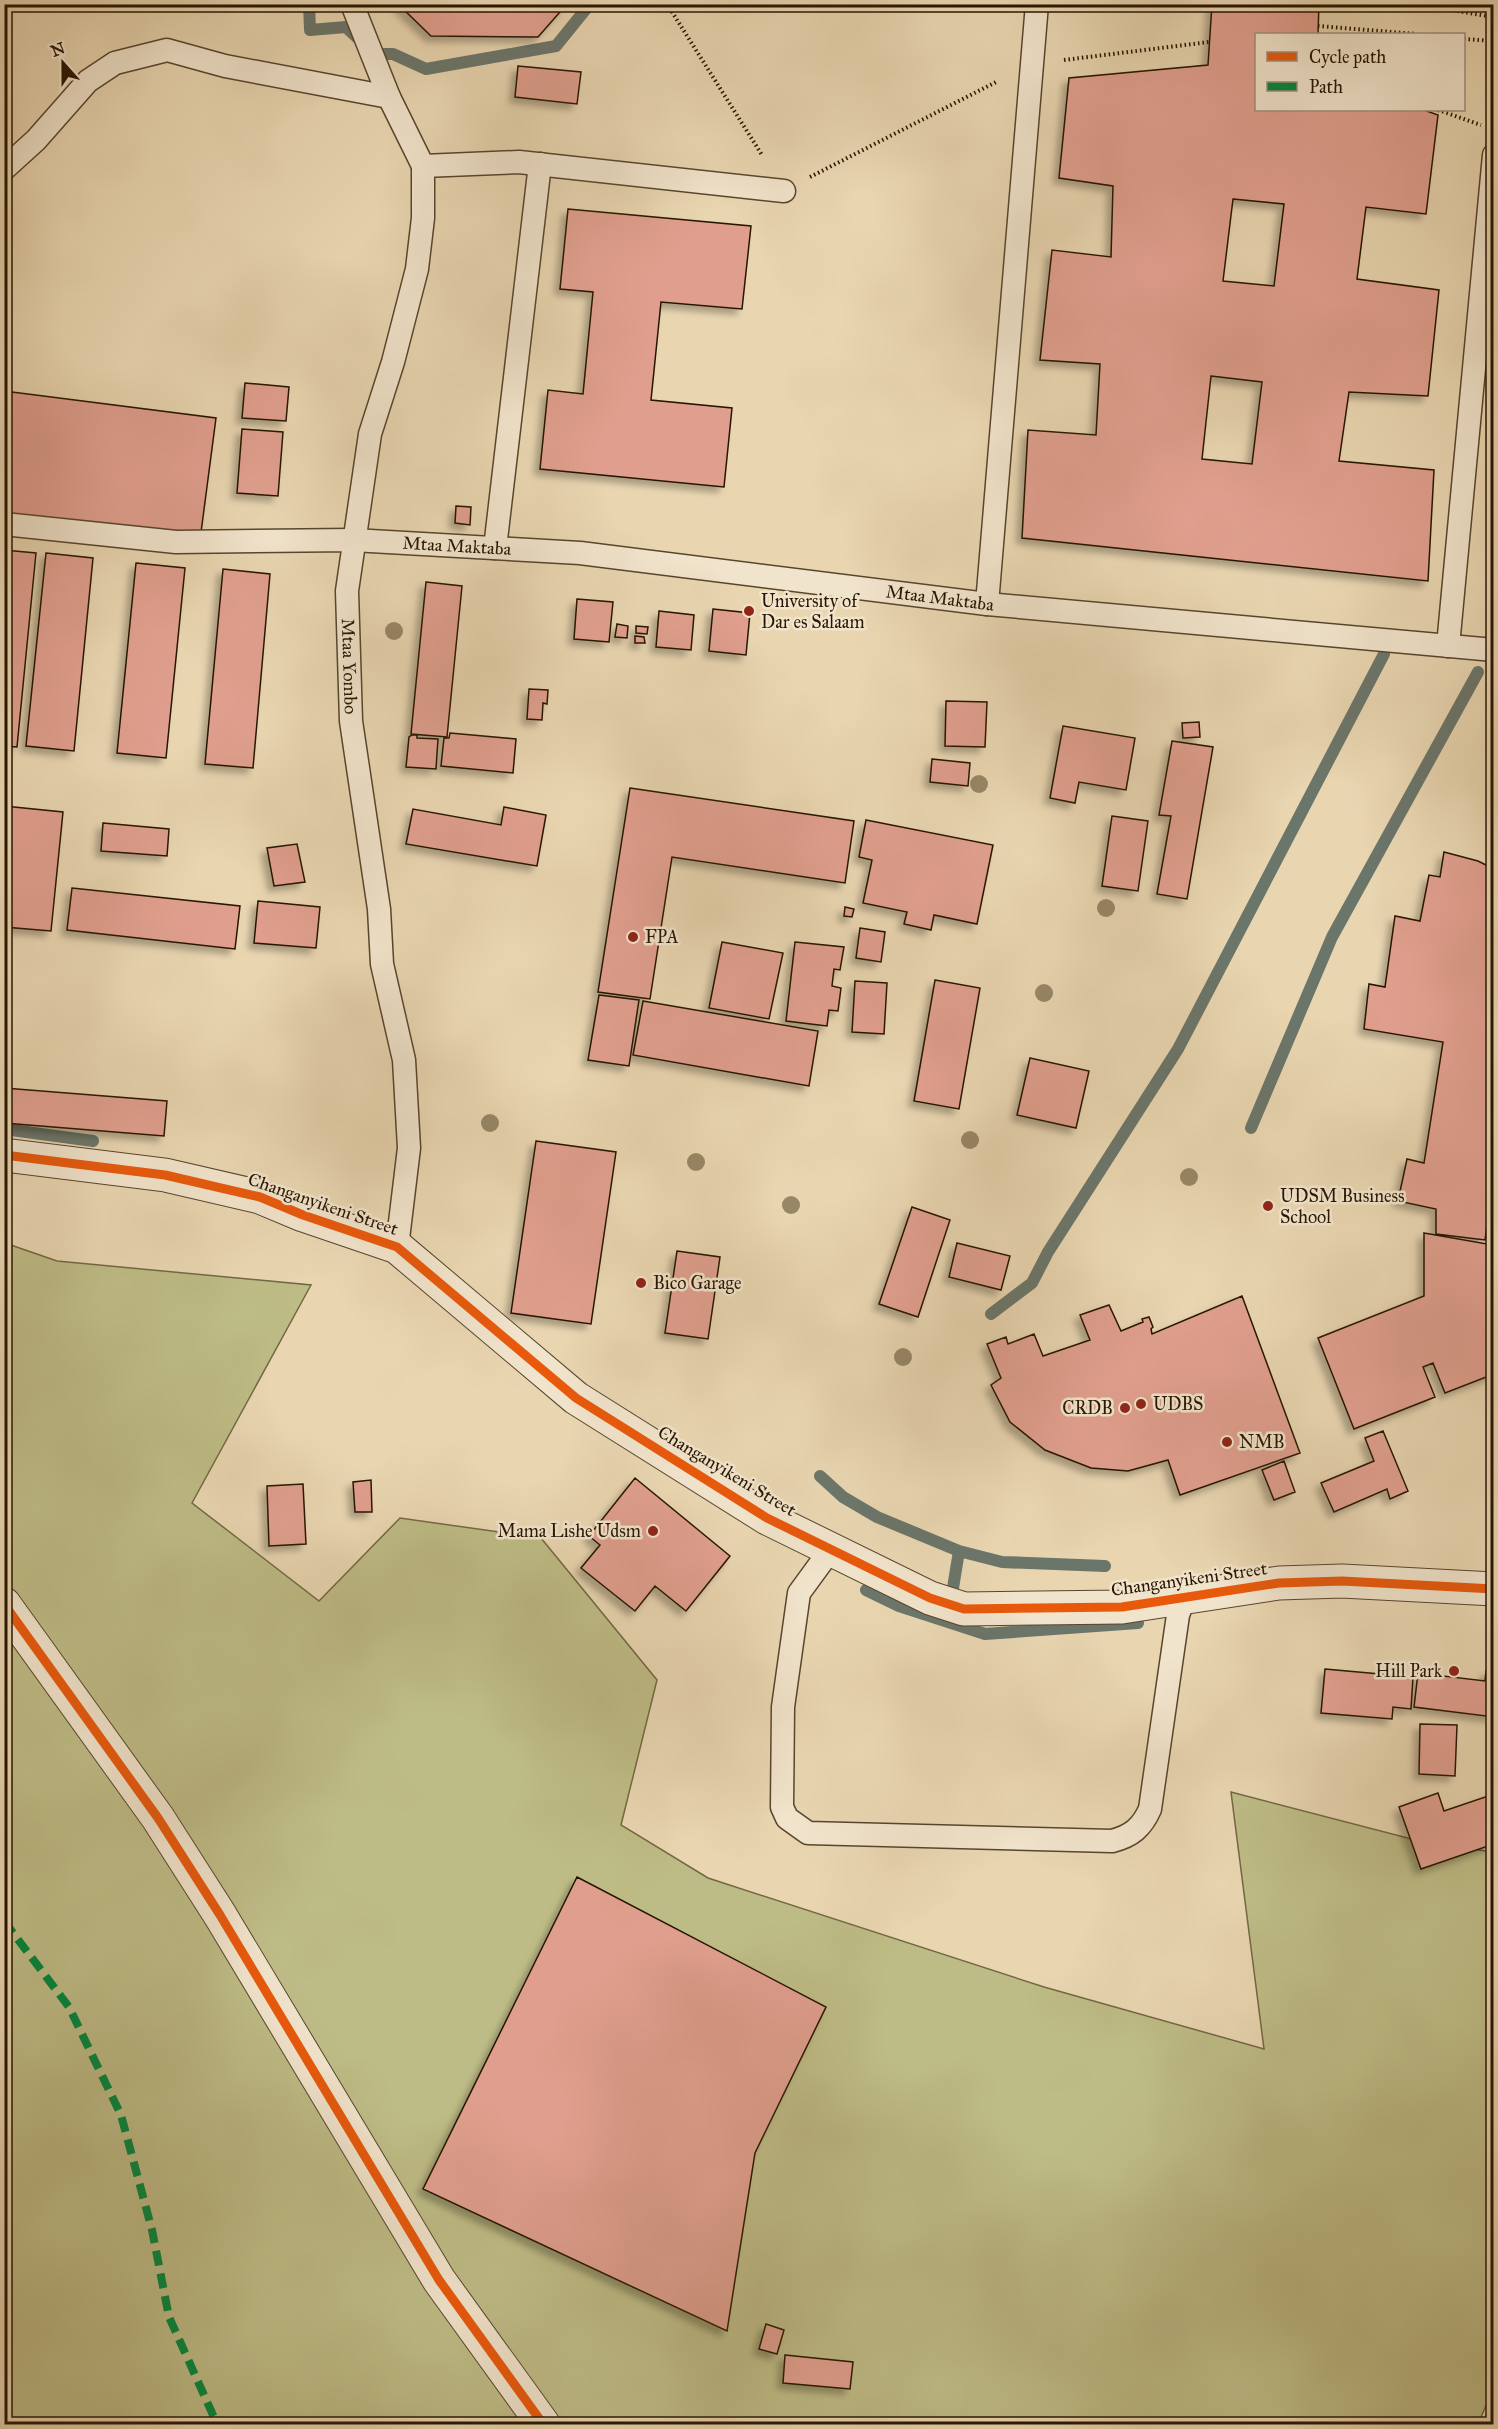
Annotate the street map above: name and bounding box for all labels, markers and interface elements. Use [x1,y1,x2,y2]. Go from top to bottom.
north arrow [33,33,93,93]
legend [1255,33,1465,111]
text: N [48,38,68,61]
text: Cycle path [1309,46,1386,68]
text: Path [1309,76,1343,98]
street label: Mtaa Maktaba [402,532,512,560]
street label: Mtaa Maktaba [885,580,995,616]
place label: University of Dar es Salaam [761,590,865,633]
marker: University of Dar es Salaam [742,604,756,618]
street label: Mtaa Yombo [337,618,362,715]
place label: FPA [645,926,679,948]
marker: FPA [626,930,640,944]
street label: Changanyikeni Street [245,1168,402,1241]
place label: UDSM Business School [1280,1185,1405,1228]
marker: UDSM Business School [1261,1199,1275,1213]
place label: Bico Garage [653,1272,741,1295]
marker: Bico Garage [634,1276,648,1290]
place label: UDBS [1153,1393,1203,1415]
place label: CRDB [1062,1397,1113,1419]
marker: UDBS [1134,1397,1148,1411]
marker: CRDB [1118,1401,1132,1415]
street label: Changanyikeni Street [653,1421,801,1522]
place label: NMB [1239,1431,1285,1453]
marker: NMB [1220,1435,1234,1449]
place label: Mama Lishe Udsm [498,1520,641,1542]
marker: Mama Lishe Udsm [646,1524,660,1538]
street label: Changanyikeni Street [1110,1557,1269,1602]
place label: Hill Park [1375,1660,1443,1682]
marker: Hill Park [1447,1664,1461,1678]

